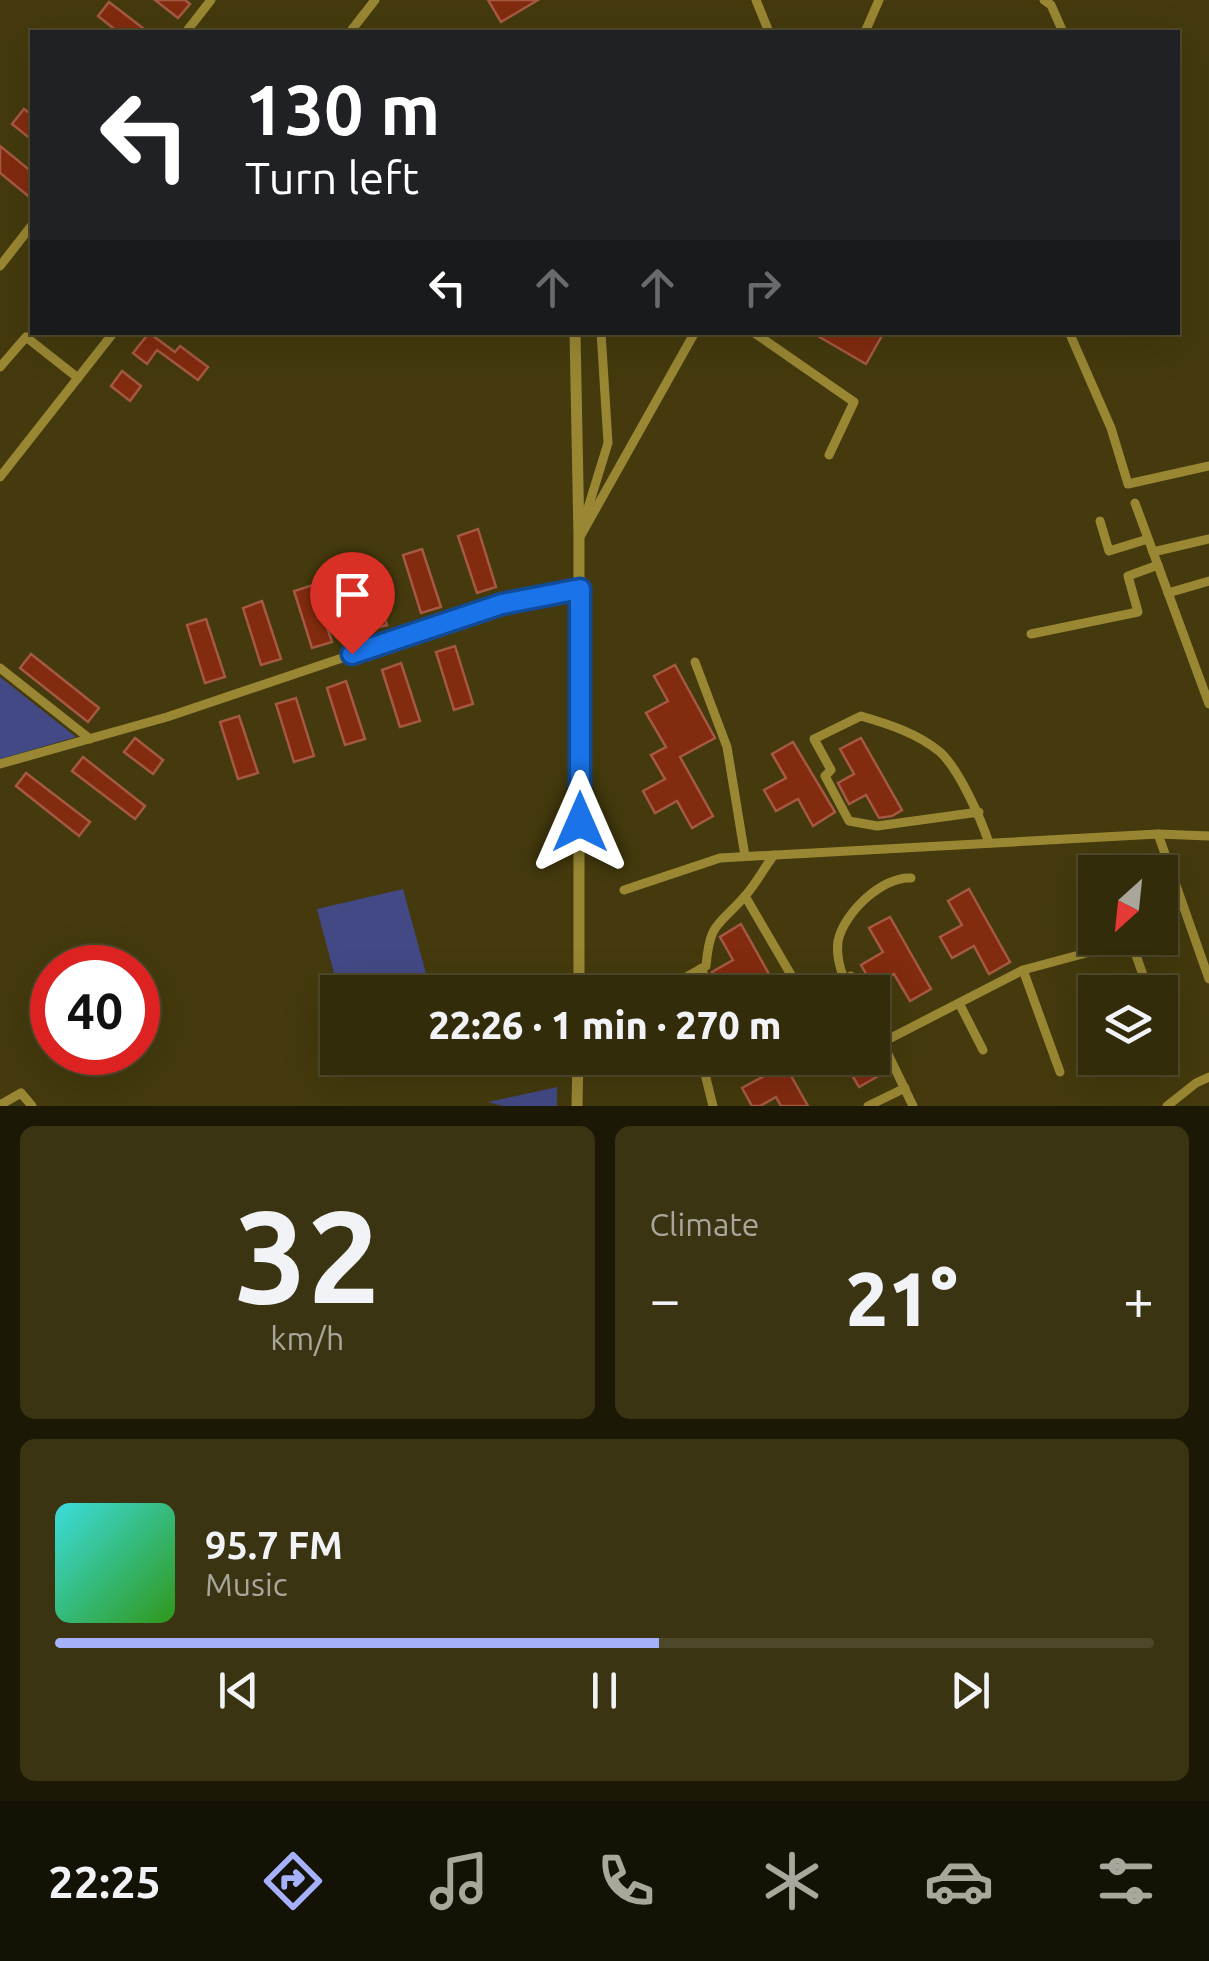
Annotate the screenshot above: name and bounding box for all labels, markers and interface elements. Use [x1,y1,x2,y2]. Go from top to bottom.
icon: left [80,70,210,200]
text: 130 m [245,70,440,148]
text: Turn left [245,152,419,203]
icon: left [420,260,475,315]
icon: ahead [525,260,580,315]
icon: ahead [630,260,685,315]
icon: right [735,260,790,315]
pin [310,552,395,655]
icon: arrive [325,567,380,622]
position arrow [528,770,632,874]
north arrow [1078,855,1178,955]
map controls [1078,855,1178,1075]
speed limit sign: 40 [30,945,160,1075]
button: layers [1078,975,1178,1075]
text: 22:26 · 1 min · 270 m [428,1004,782,1046]
text: 32 [234,1182,381,1328]
text: Climate [650,1206,760,1242]
text: 21° [846,1256,958,1340]
text: − [650,1268,681,1329]
text: + [1123,1268,1154,1329]
text: km/h [270,1320,344,1356]
text: 95.7 FM [205,1524,343,1566]
text: Music [205,1566,288,1602]
icon: previous [211,1663,266,1718]
icon: pause [577,1663,632,1718]
icon: next [943,1663,998,1718]
icon: directions [258,1846,328,1916]
icon: music [424,1846,494,1916]
icon: phone [591,1846,661,1916]
icon: climate [757,1846,827,1916]
icon: car [924,1846,994,1916]
icon: filters [1091,1846,1161,1916]
text: 22:25 [48,1856,161,1907]

